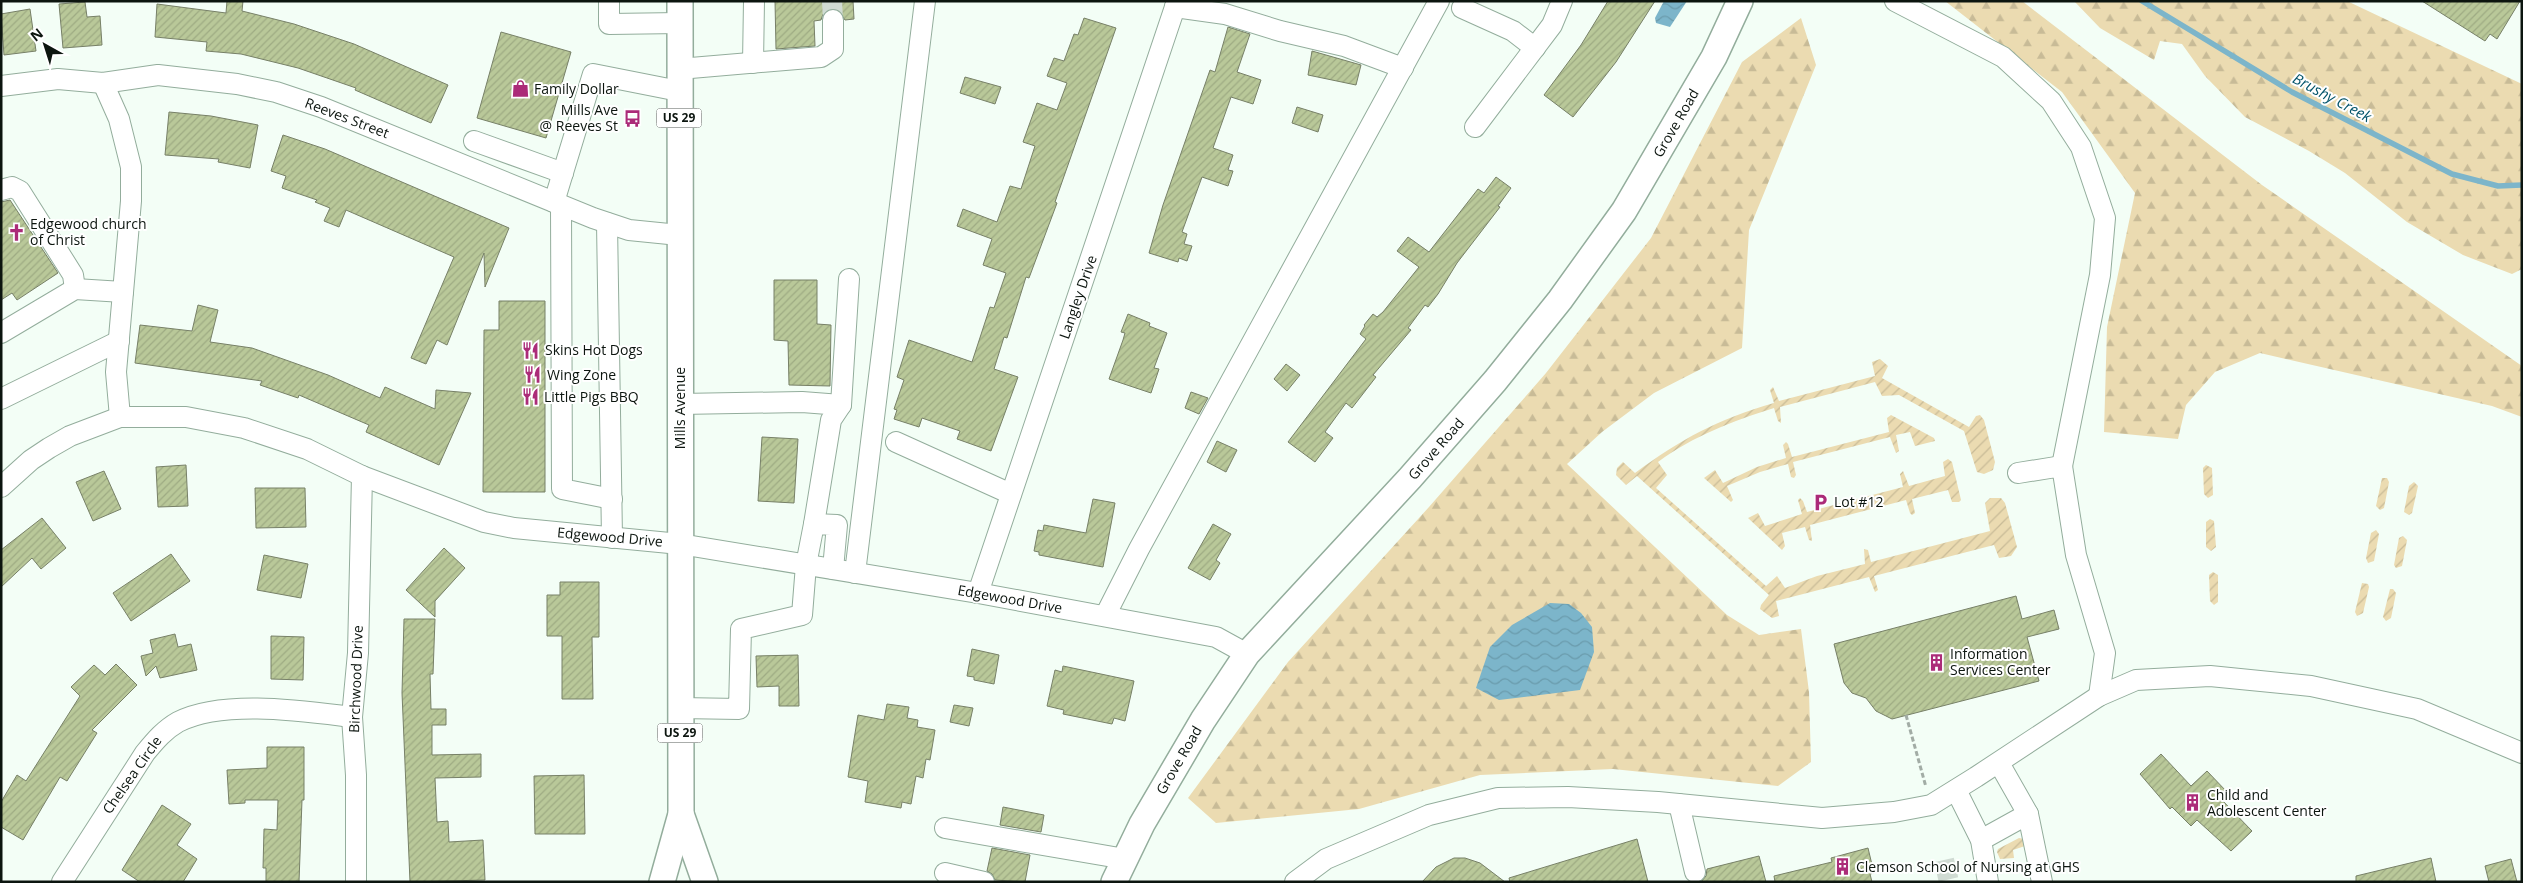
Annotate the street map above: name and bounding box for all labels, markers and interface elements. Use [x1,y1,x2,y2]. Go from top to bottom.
north arrow [20,20,70,70]
text: N [26,24,47,45]
water label: Brushy Creek [2290,68,2376,127]
shop icon: Family Dollar [510,79,530,99]
place label: Family Dollar [534,79,619,98]
street label: Grove Road [1648,85,1703,161]
street label: Reeves Street [302,93,392,142]
place label: Mills Ave @ Reeves St [540,100,618,135]
bus stop icon: Mills Ave @ Reeves St [622,108,642,128]
road number: US 29 [656,109,702,128]
place label: Edgewood church of Christ [30,214,147,249]
church icon: Edgewood church of Christ [6,222,26,242]
street label: Langley Drive [1054,252,1101,341]
restaurant icon: Skins Hot Dogs [521,340,541,360]
place label: Skins Hot Dogs [545,340,643,359]
restaurant icon: Wing Zone [523,365,543,385]
place label: Wing Zone [547,365,616,384]
street label: Mills Avenue [670,367,689,449]
restaurant icon: Little Pigs BBQ [520,387,540,407]
place label: Little Pigs BBQ [544,387,639,406]
street label: Grove Road [1403,414,1468,484]
parking icon: Lot #12 [1810,492,1830,512]
place label: Lot #12 [1834,492,1883,511]
street label: Edgewood Drive [556,522,664,551]
street label: Edgewood Drive [956,580,1064,617]
street label: Birchwood Drive [344,625,367,733]
place label: Information Services Center [1950,644,2051,679]
building icon: Information Services Center [1926,652,1946,672]
street label: Grove Road [1151,722,1206,798]
road number: US 29 [658,724,702,742]
street label: Chelsea Circle [98,732,166,817]
place label: Child and Adolescent Center [2207,785,2327,820]
building icon: Child and Adolescent Center [2183,793,2203,813]
building icon: Clemson School of Nursing at GHS [1832,857,1852,877]
place label: Clemson School of Nursing at GHS [1856,857,2080,876]

